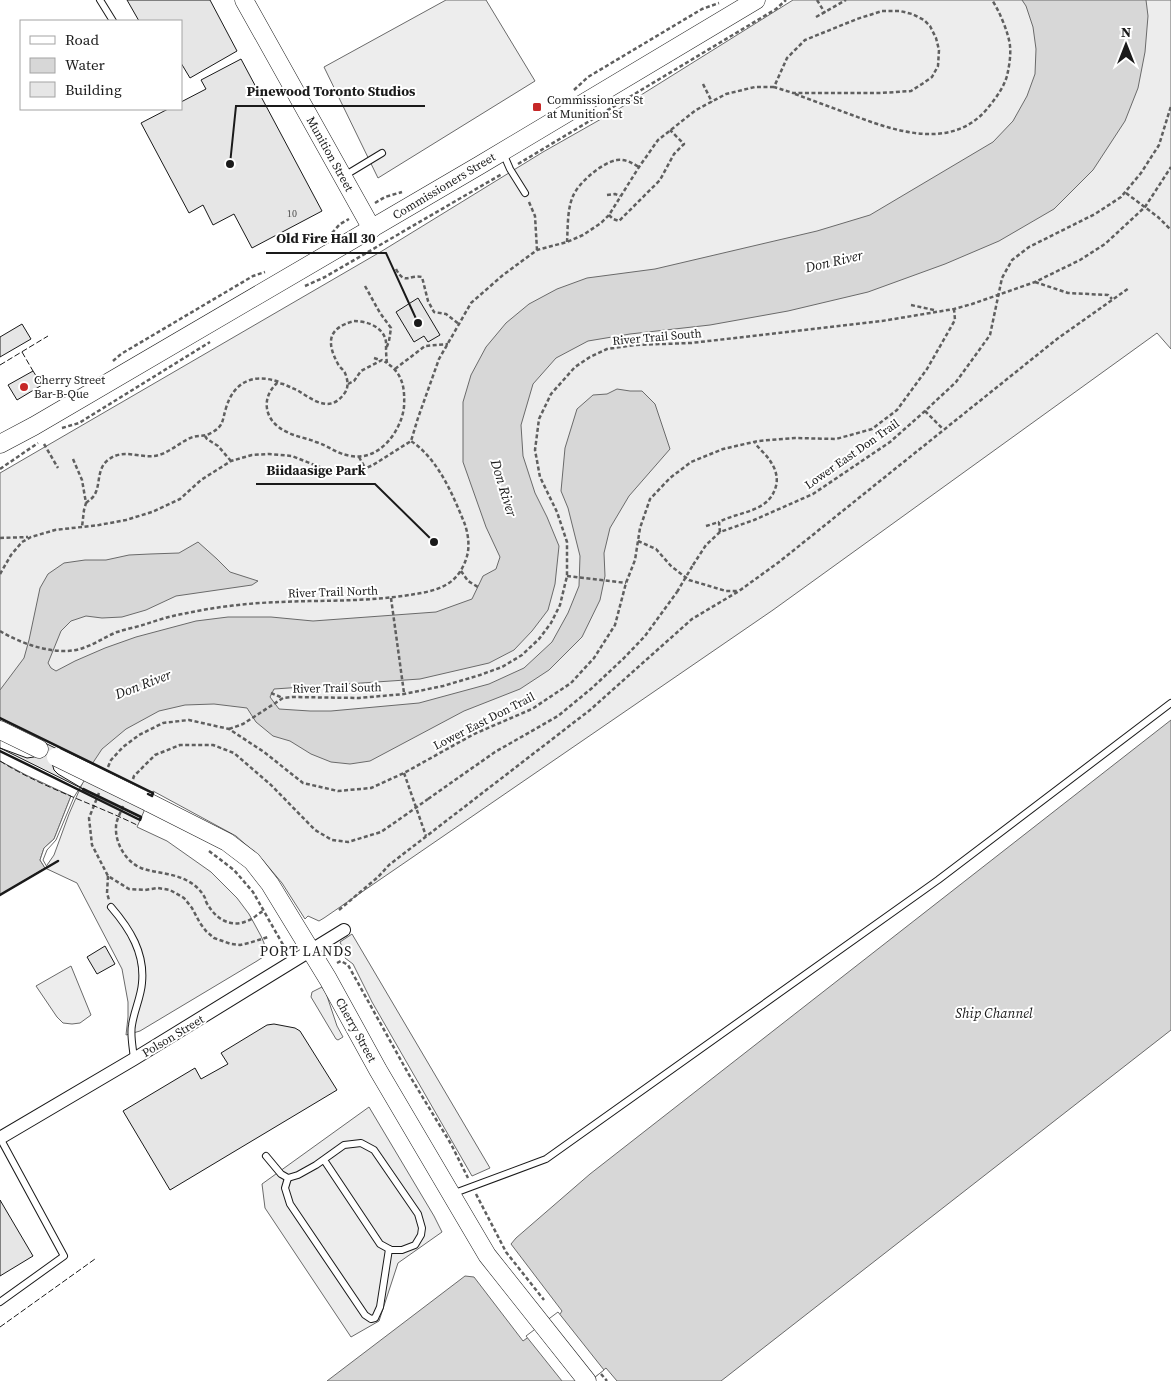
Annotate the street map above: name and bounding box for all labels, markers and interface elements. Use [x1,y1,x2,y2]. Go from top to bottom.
legend [20,20,182,110]
north arrow [1101,20,1151,70]
text: N [1121,22,1131,42]
text: Road [65,29,99,50]
text: Water [65,54,106,75]
callout: Pinewood Toronto Studios [236,77,425,106]
text: Building [65,79,122,100]
text: Pinewood Toronto Studios [247,81,416,101]
place label: Commissioners St at Munition St [547,92,643,122]
marker: Commissioners St at Munition St [531,101,543,113]
street label: Munition Street [303,114,357,195]
street label: Commissioners Street [390,149,498,223]
house number: 10 [287,207,297,220]
callout: Old Fire Hall 30 [266,224,386,253]
text: Old Fire Hall 30 [276,228,376,248]
water label: Don River [802,245,865,278]
street label: River Trail South [612,325,702,349]
place label: Cherry Street Bar-B-Que [34,372,105,402]
marker: Cherry Street Bar-B-Que [18,381,30,393]
street label: Lower East Don Trail [802,415,903,493]
callout: Biidaasige Park [256,455,375,484]
water label: Don River [486,456,522,519]
text: Biidaasige Park [266,460,366,480]
street label: River Trail North [288,582,378,602]
water label: Don River [111,664,174,704]
street label: River Trail South [292,679,382,697]
street label: Lower East Don Trail [430,688,538,754]
district label: PORT LANDS [260,941,352,961]
street label: Cherry Street [332,995,380,1065]
water label: Ship Channel [955,1003,1033,1023]
street label: Polson Street [139,1011,207,1061]

